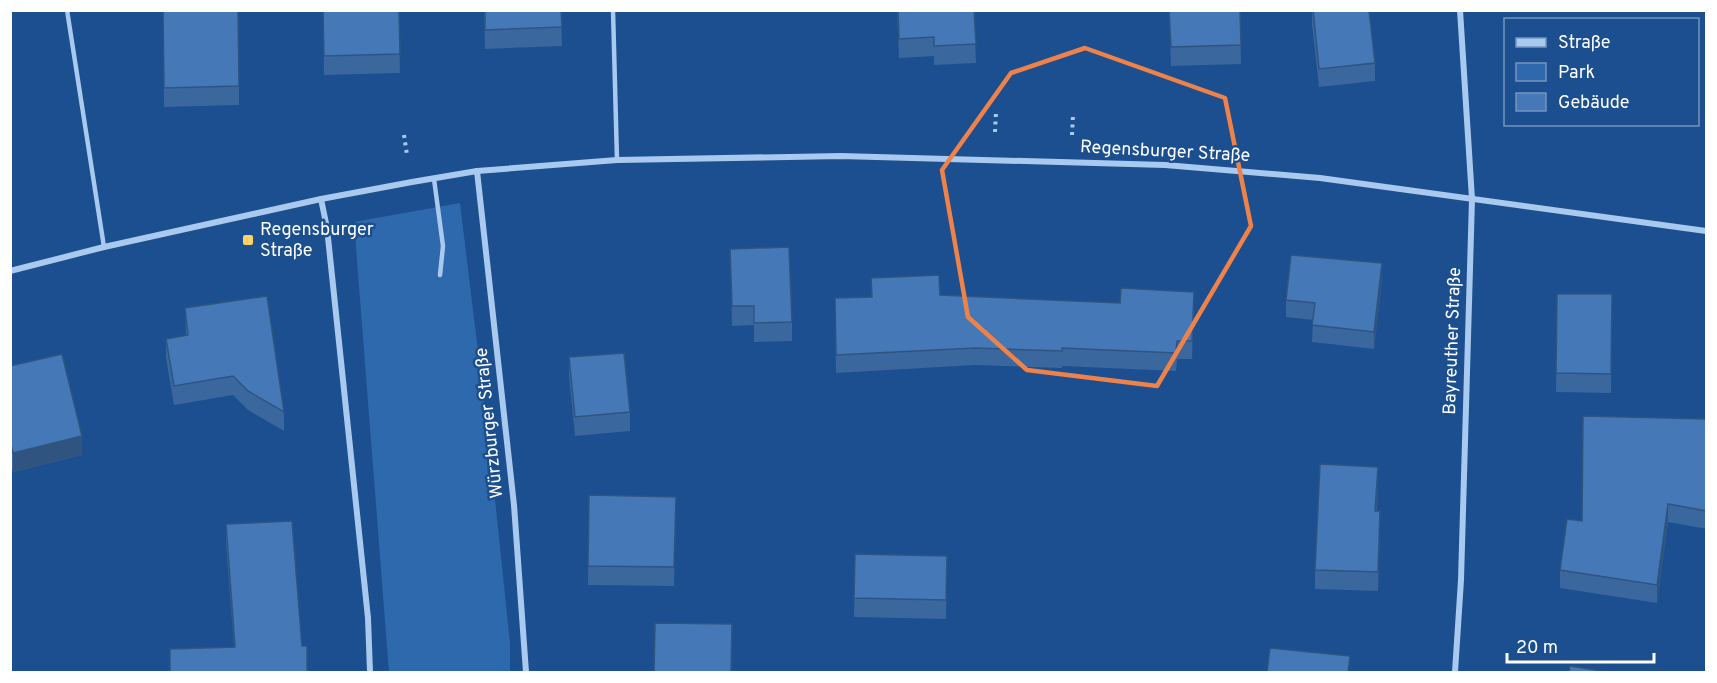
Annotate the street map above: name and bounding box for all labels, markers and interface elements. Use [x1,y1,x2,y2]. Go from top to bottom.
legend [1504,18,1699,126]
text: Straße [1558,32,1610,55]
text: Park [1558,62,1595,85]
text: Gebäude [1558,92,1630,115]
street label: Regensburger Straße [1079,136,1251,168]
place label: Regensburger Straße [260,219,374,263]
marker: Regensburger Straße [241,233,255,247]
street label: Bayreuther Straße [1439,267,1467,415]
street label: Würzburger Straße [471,346,509,500]
scale bar [1507,626,1654,664]
text: 20 m [1516,637,1558,660]

